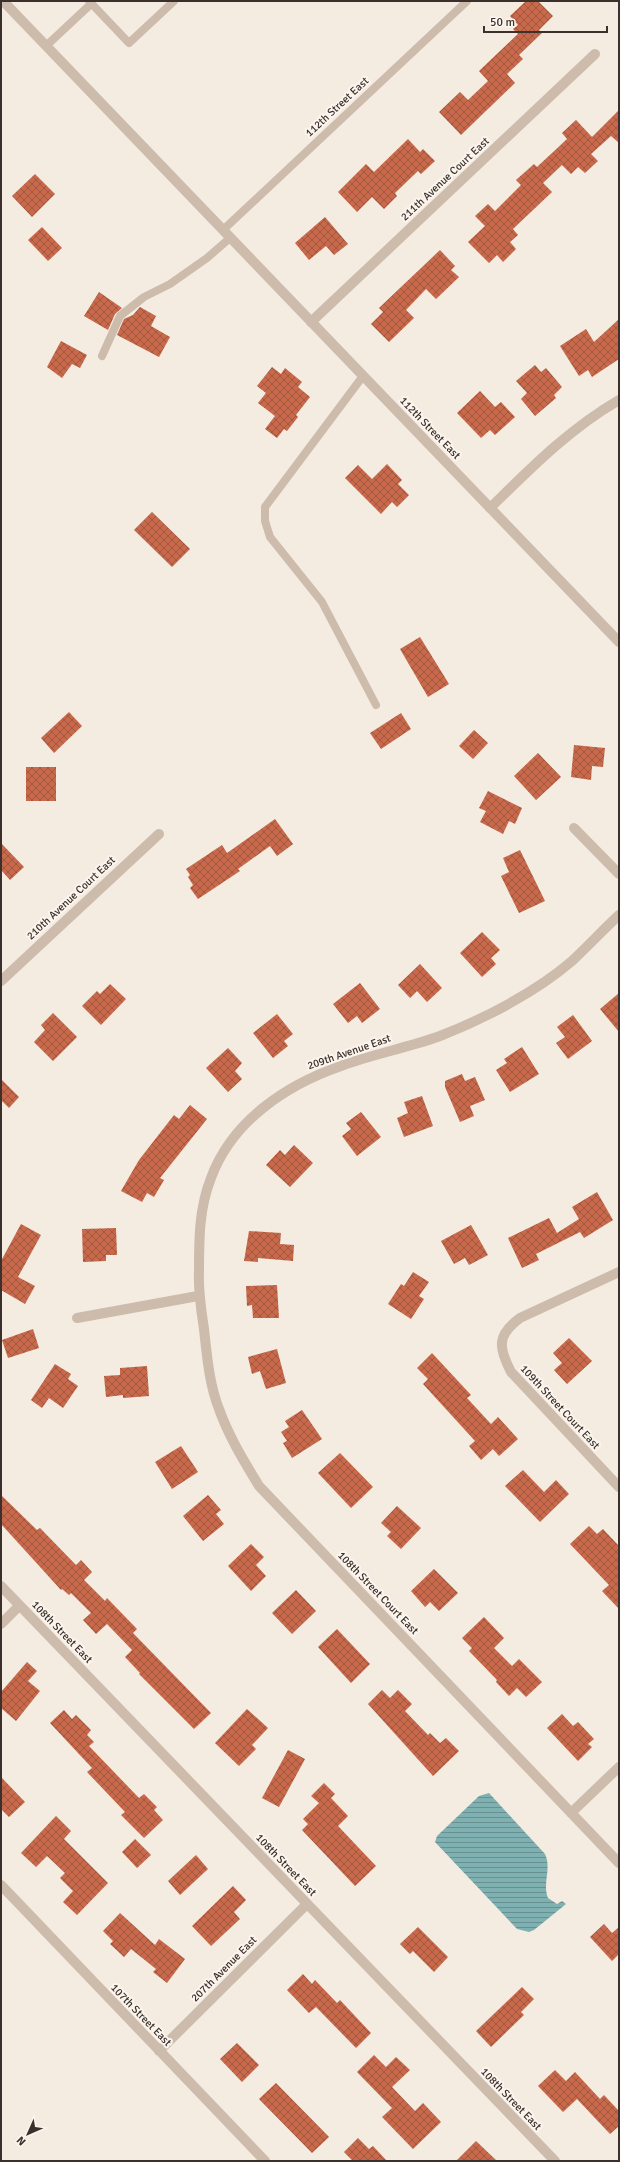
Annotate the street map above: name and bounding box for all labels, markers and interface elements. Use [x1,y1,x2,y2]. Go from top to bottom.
scale bar [484,8,607,34]
text: 50 m [490,15,515,30]
street label: 112th Street East [303,74,371,140]
street label: 211th Avenue Court East [398,135,492,223]
street label: 112th Street East [397,394,463,462]
street label: 210th Avenue Court East [24,854,118,942]
street label: 209th Avenue East [306,1032,393,1072]
street label: 109th Street Court East [518,1362,602,1452]
street label: 108th Street Court East [335,1549,421,1637]
street label: 108th Street East [29,1598,95,1666]
street label: 108th Street East [253,1831,319,1899]
street label: 207th Avenue East [189,1933,260,2004]
street label: 107th Street East [108,1981,174,2049]
street label: 108th Street East [478,2065,544,2133]
north arrow [8,2114,48,2154]
text: N [14,2133,29,2148]

